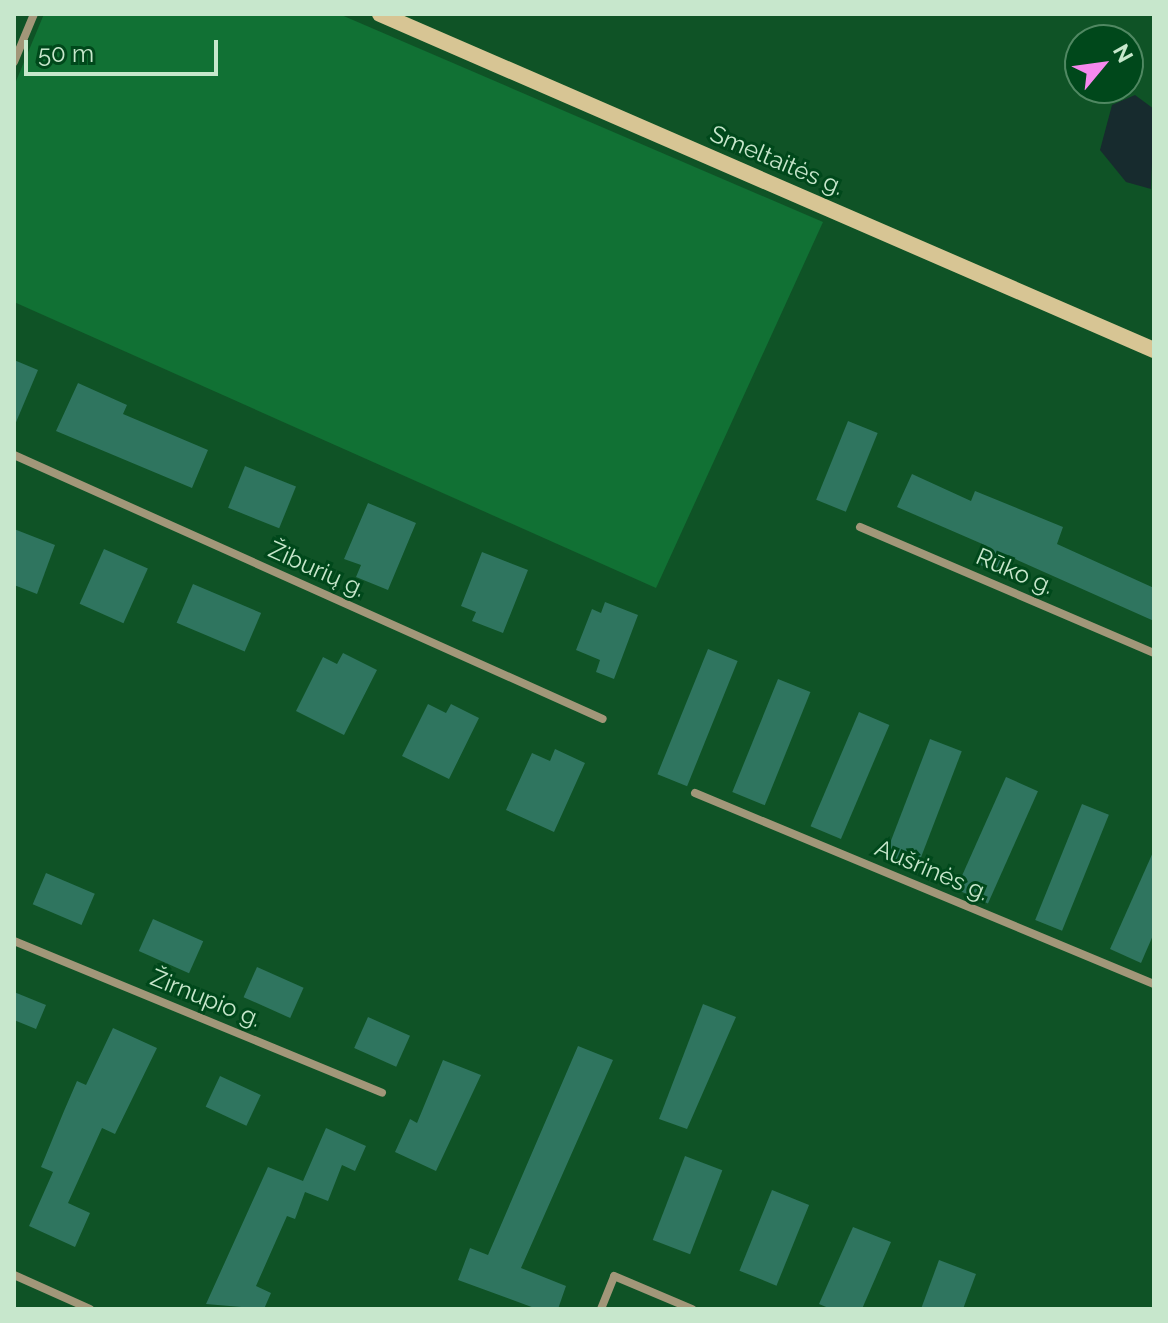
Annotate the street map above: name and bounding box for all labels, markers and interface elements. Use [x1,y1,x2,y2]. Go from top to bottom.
scale bar [28,24,222,74]
north arrow [1064,24,1144,104]
text: 50 m [38,39,94,68]
text: N [1108,40,1139,67]
street label: Smeltaitės g. [706,119,848,201]
street label: Žiburių g. [264,535,370,603]
street label: Rūko g. [972,542,1058,600]
street label: Aušrinės g. [871,833,993,907]
street label: Žirnupio g. [146,963,266,1033]

